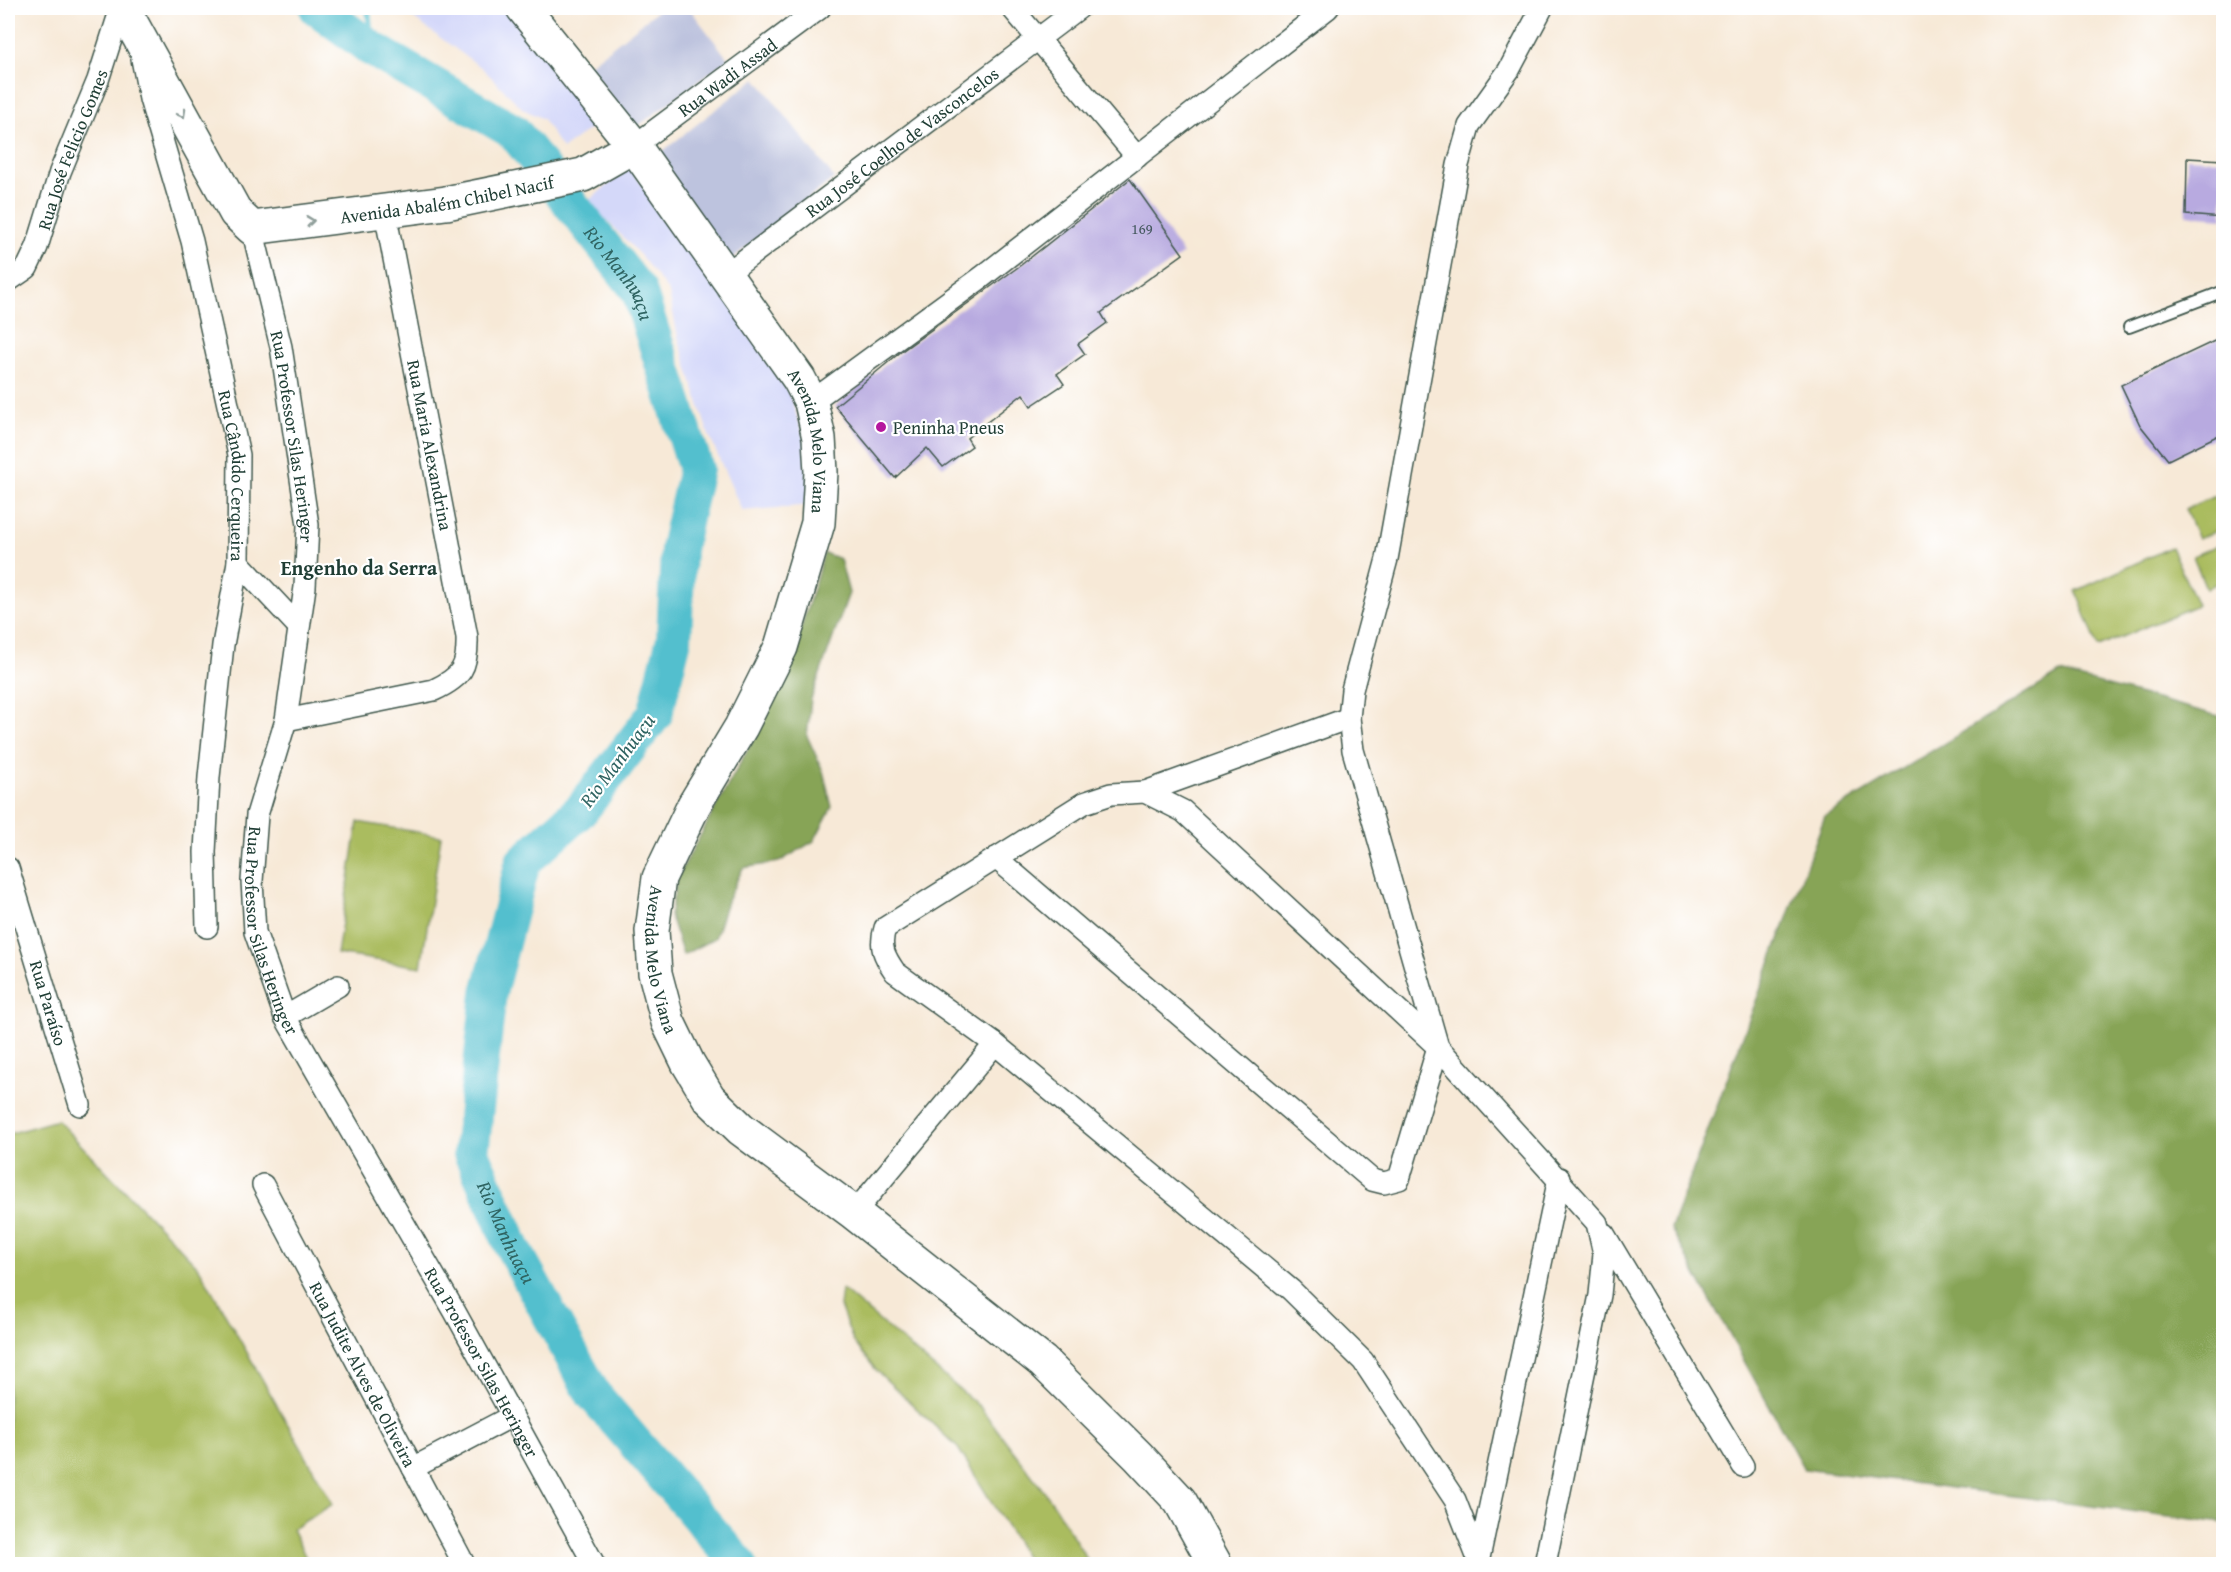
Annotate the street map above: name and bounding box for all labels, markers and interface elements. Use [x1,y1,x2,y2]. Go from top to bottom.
street label: Rua Wadi Assad [672,31,783,123]
street label: Rua José Coelho de Vasconcelos [799,60,1004,224]
street label: Rua José Felicio Gomes [30,66,114,233]
one-way arrow [175,108,186,118]
street label: Avenida Abalém Chibel Nacif [338,167,558,230]
one-way arrow [306,215,315,228]
water label: Rio Manhuaçu [577,218,662,324]
house number: 169 [1131,218,1153,239]
street label: Rua Professor Silas Heringer [264,328,322,544]
street label: Rua Maria Alexandrina [400,357,460,533]
street label: Avenida Melo Viana [781,362,835,515]
street label: Rua Cândido Cerqueira [212,387,253,562]
place label: Peninha Pneus [893,414,1004,441]
marker: Peninha Pneus [874,420,888,434]
district label: Engenho da Serra [281,553,438,582]
water label: Rio Manhuaçu [572,707,662,814]
street label: Rua Professor Silas Heringer [238,826,306,1040]
street label: Avenida Melo Viana [638,884,685,1038]
street label: Rua Paraíso [23,957,75,1049]
water label: Rio Manhuaçu [470,1175,544,1289]
street label: Rua Professor Silas Heringer [418,1262,546,1463]
street label: Rua Judite Alves de Oliveira [303,1277,424,1472]

